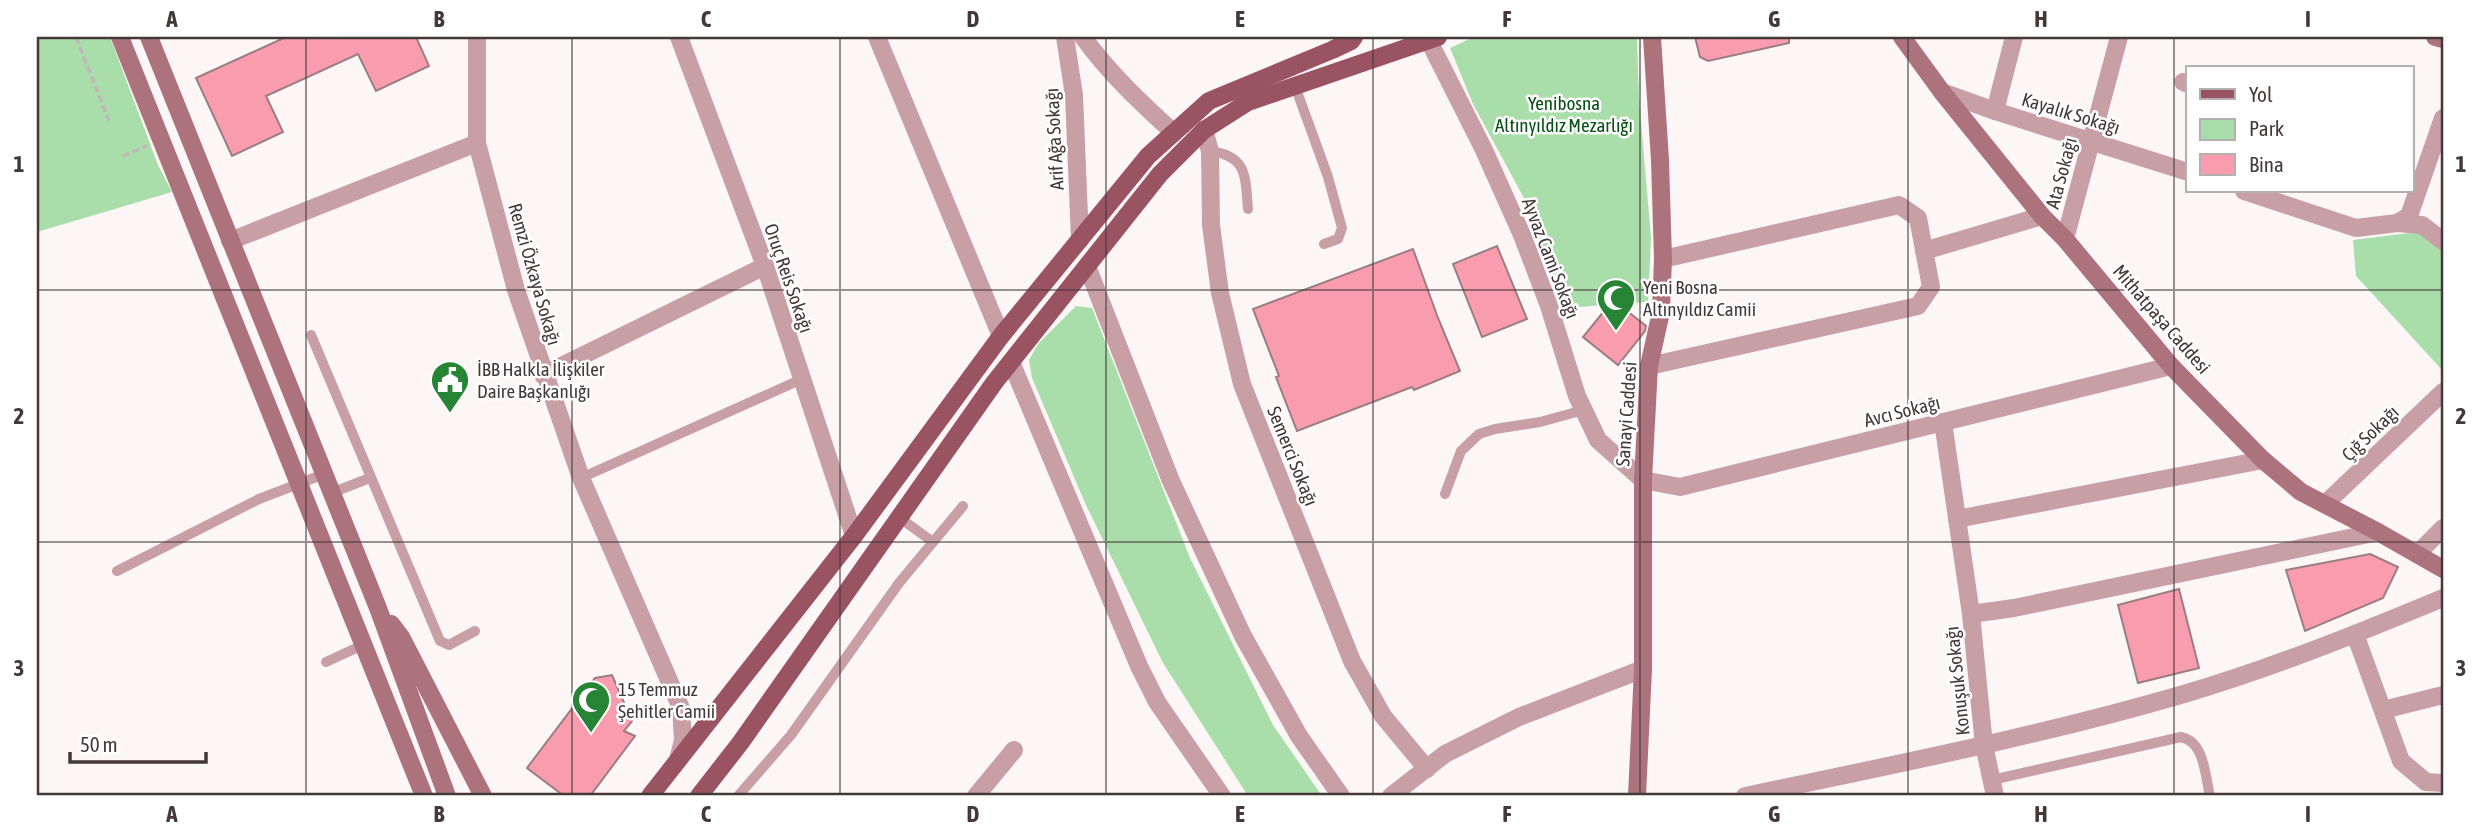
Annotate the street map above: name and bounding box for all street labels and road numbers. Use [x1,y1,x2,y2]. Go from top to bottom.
street label: Arif Ağa Sokağı [1040,87,1068,191]
street label: Kayalık Sokağı [2019,88,2123,138]
street label: Ata Sokağı [2041,135,2081,211]
street label: Ayvaz Cami Sokağı [1518,194,1584,322]
street label: Remzi Özkaya Sokağı [504,201,566,347]
street label: Oruç Reis Sokağı [760,221,818,335]
street label: Mithatpaşa Caddesi [2109,260,2215,378]
street label: Sanayi Caddesi [1611,361,1641,467]
street label: Avcı Sokağı [1862,391,1942,431]
street label: Çığ Sokağı [2337,401,2403,465]
street label: Semerci Sokağı [1263,403,1323,509]
street label: Konuşuk Sokağı [1940,625,1974,737]

